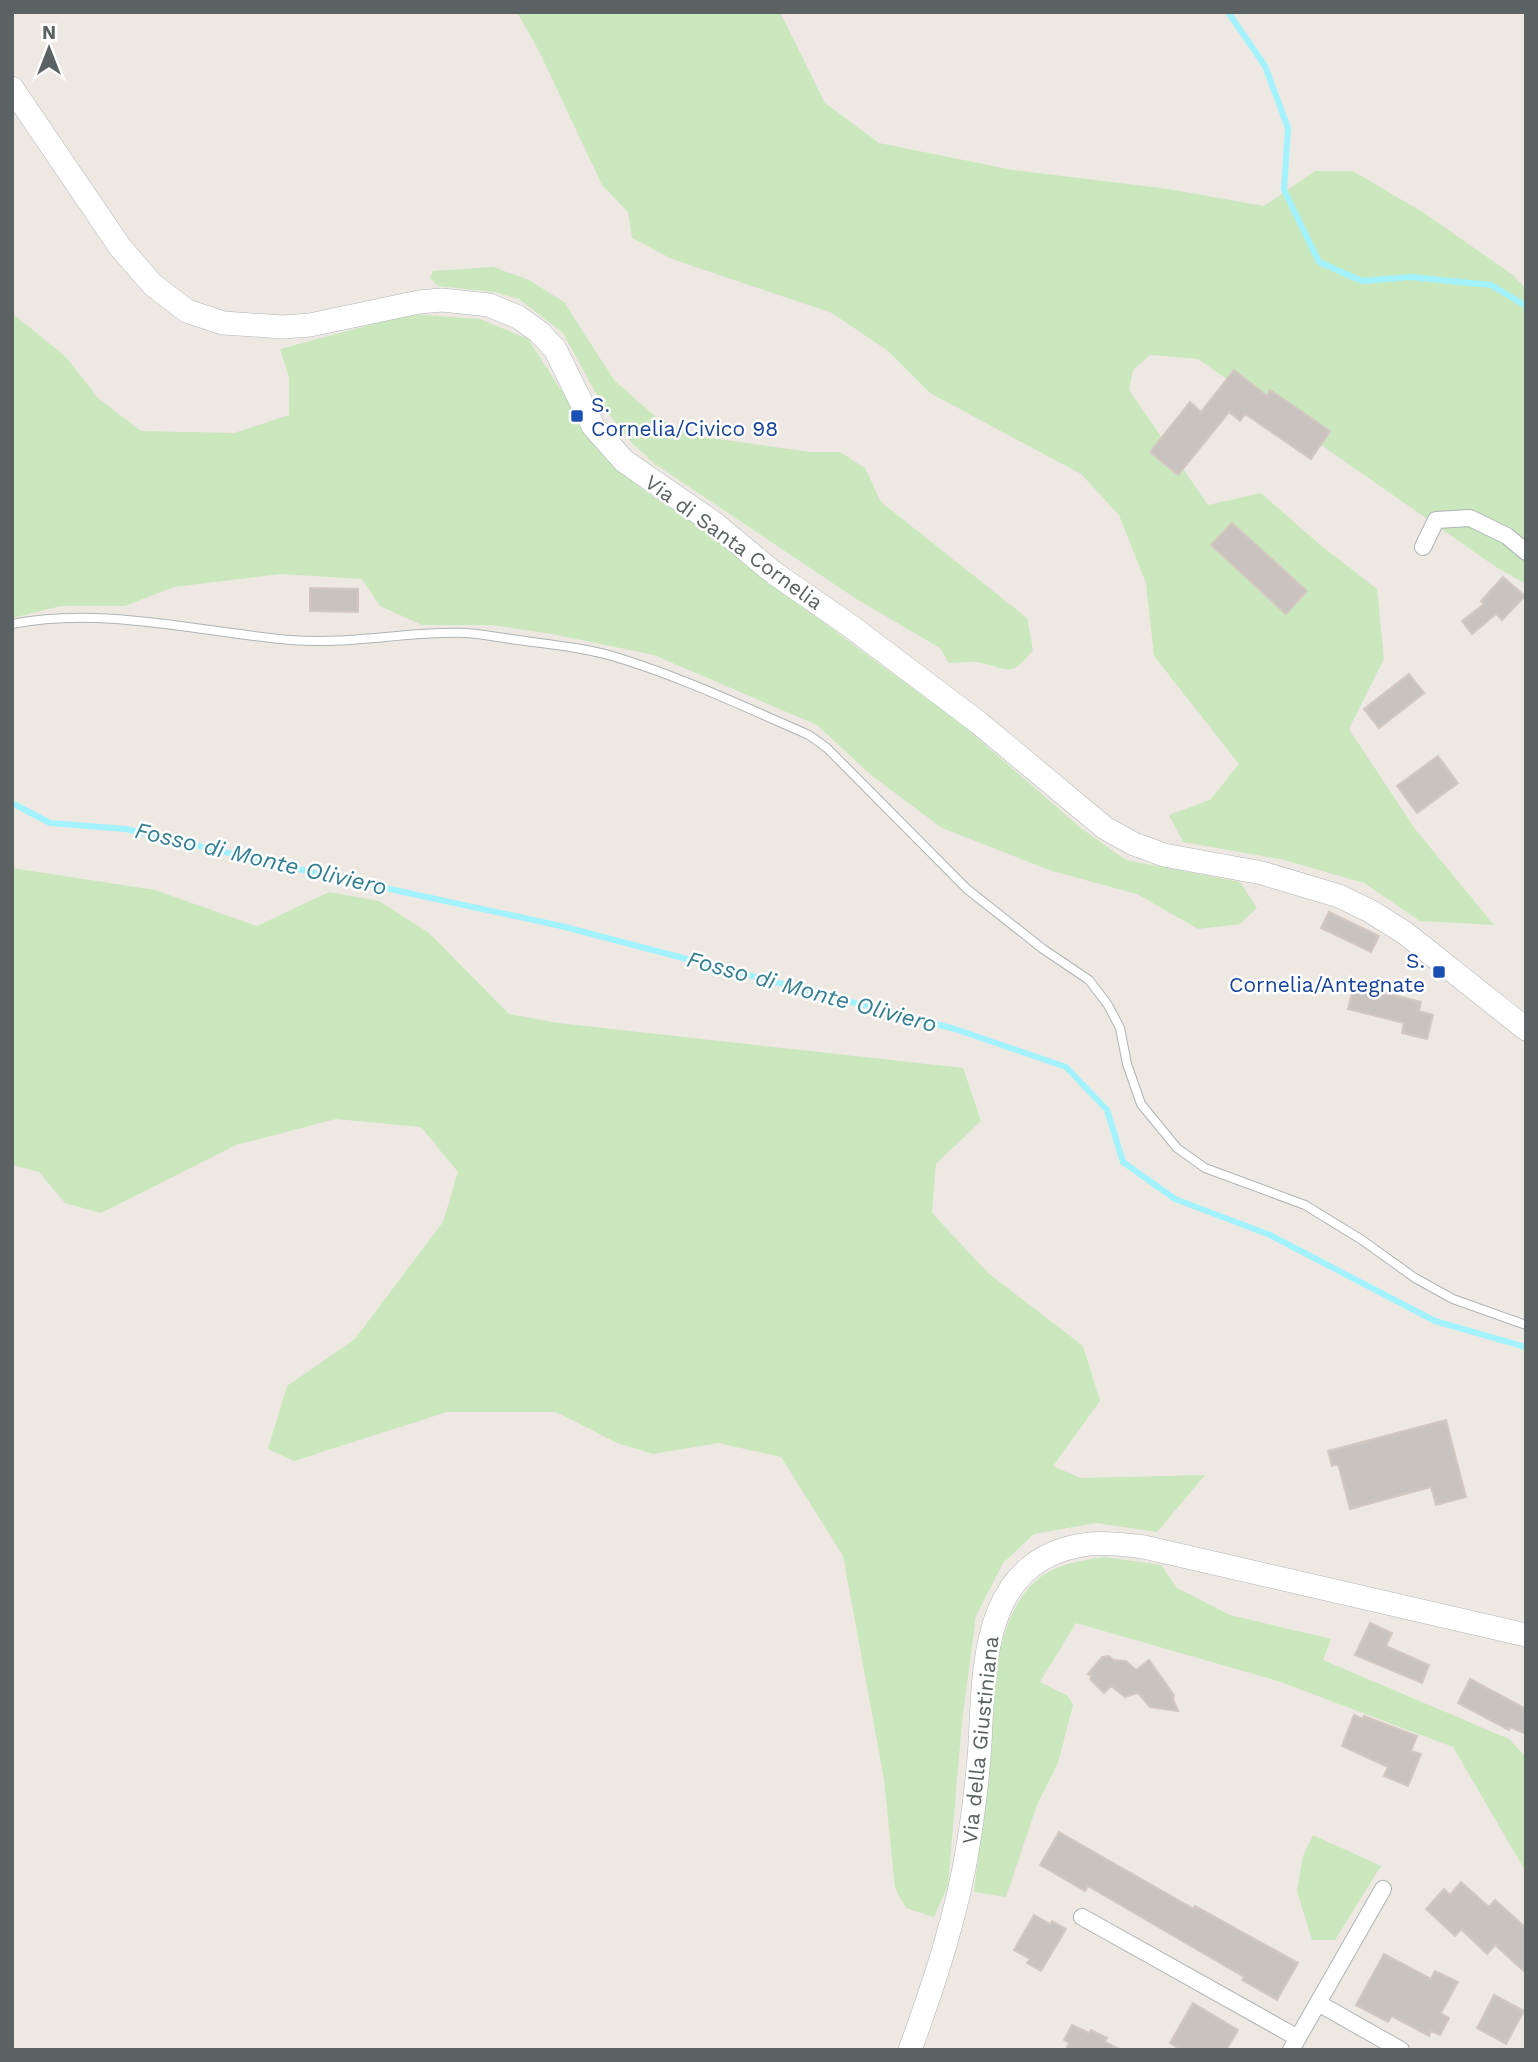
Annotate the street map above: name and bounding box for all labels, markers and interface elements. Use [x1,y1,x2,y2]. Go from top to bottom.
north arrow [14,14,84,84]
text: N [42,21,56,44]
place label: S. Cornelia/Civico 98 [591,392,778,441]
marker: S. Cornelia/Civico 98 [569,408,585,424]
street label: Via di Santa Cornelia [640,469,828,615]
water label: Fosso di Monte Oliviero [132,817,390,901]
water label: Fosso di Monte Oliviero [684,946,940,1038]
place label: S. Cornelia/Antegnate [1229,948,1425,997]
marker: S. Cornelia/Antegnate [1431,964,1447,980]
street label: Via della Giustiniana [957,1635,1003,1845]

